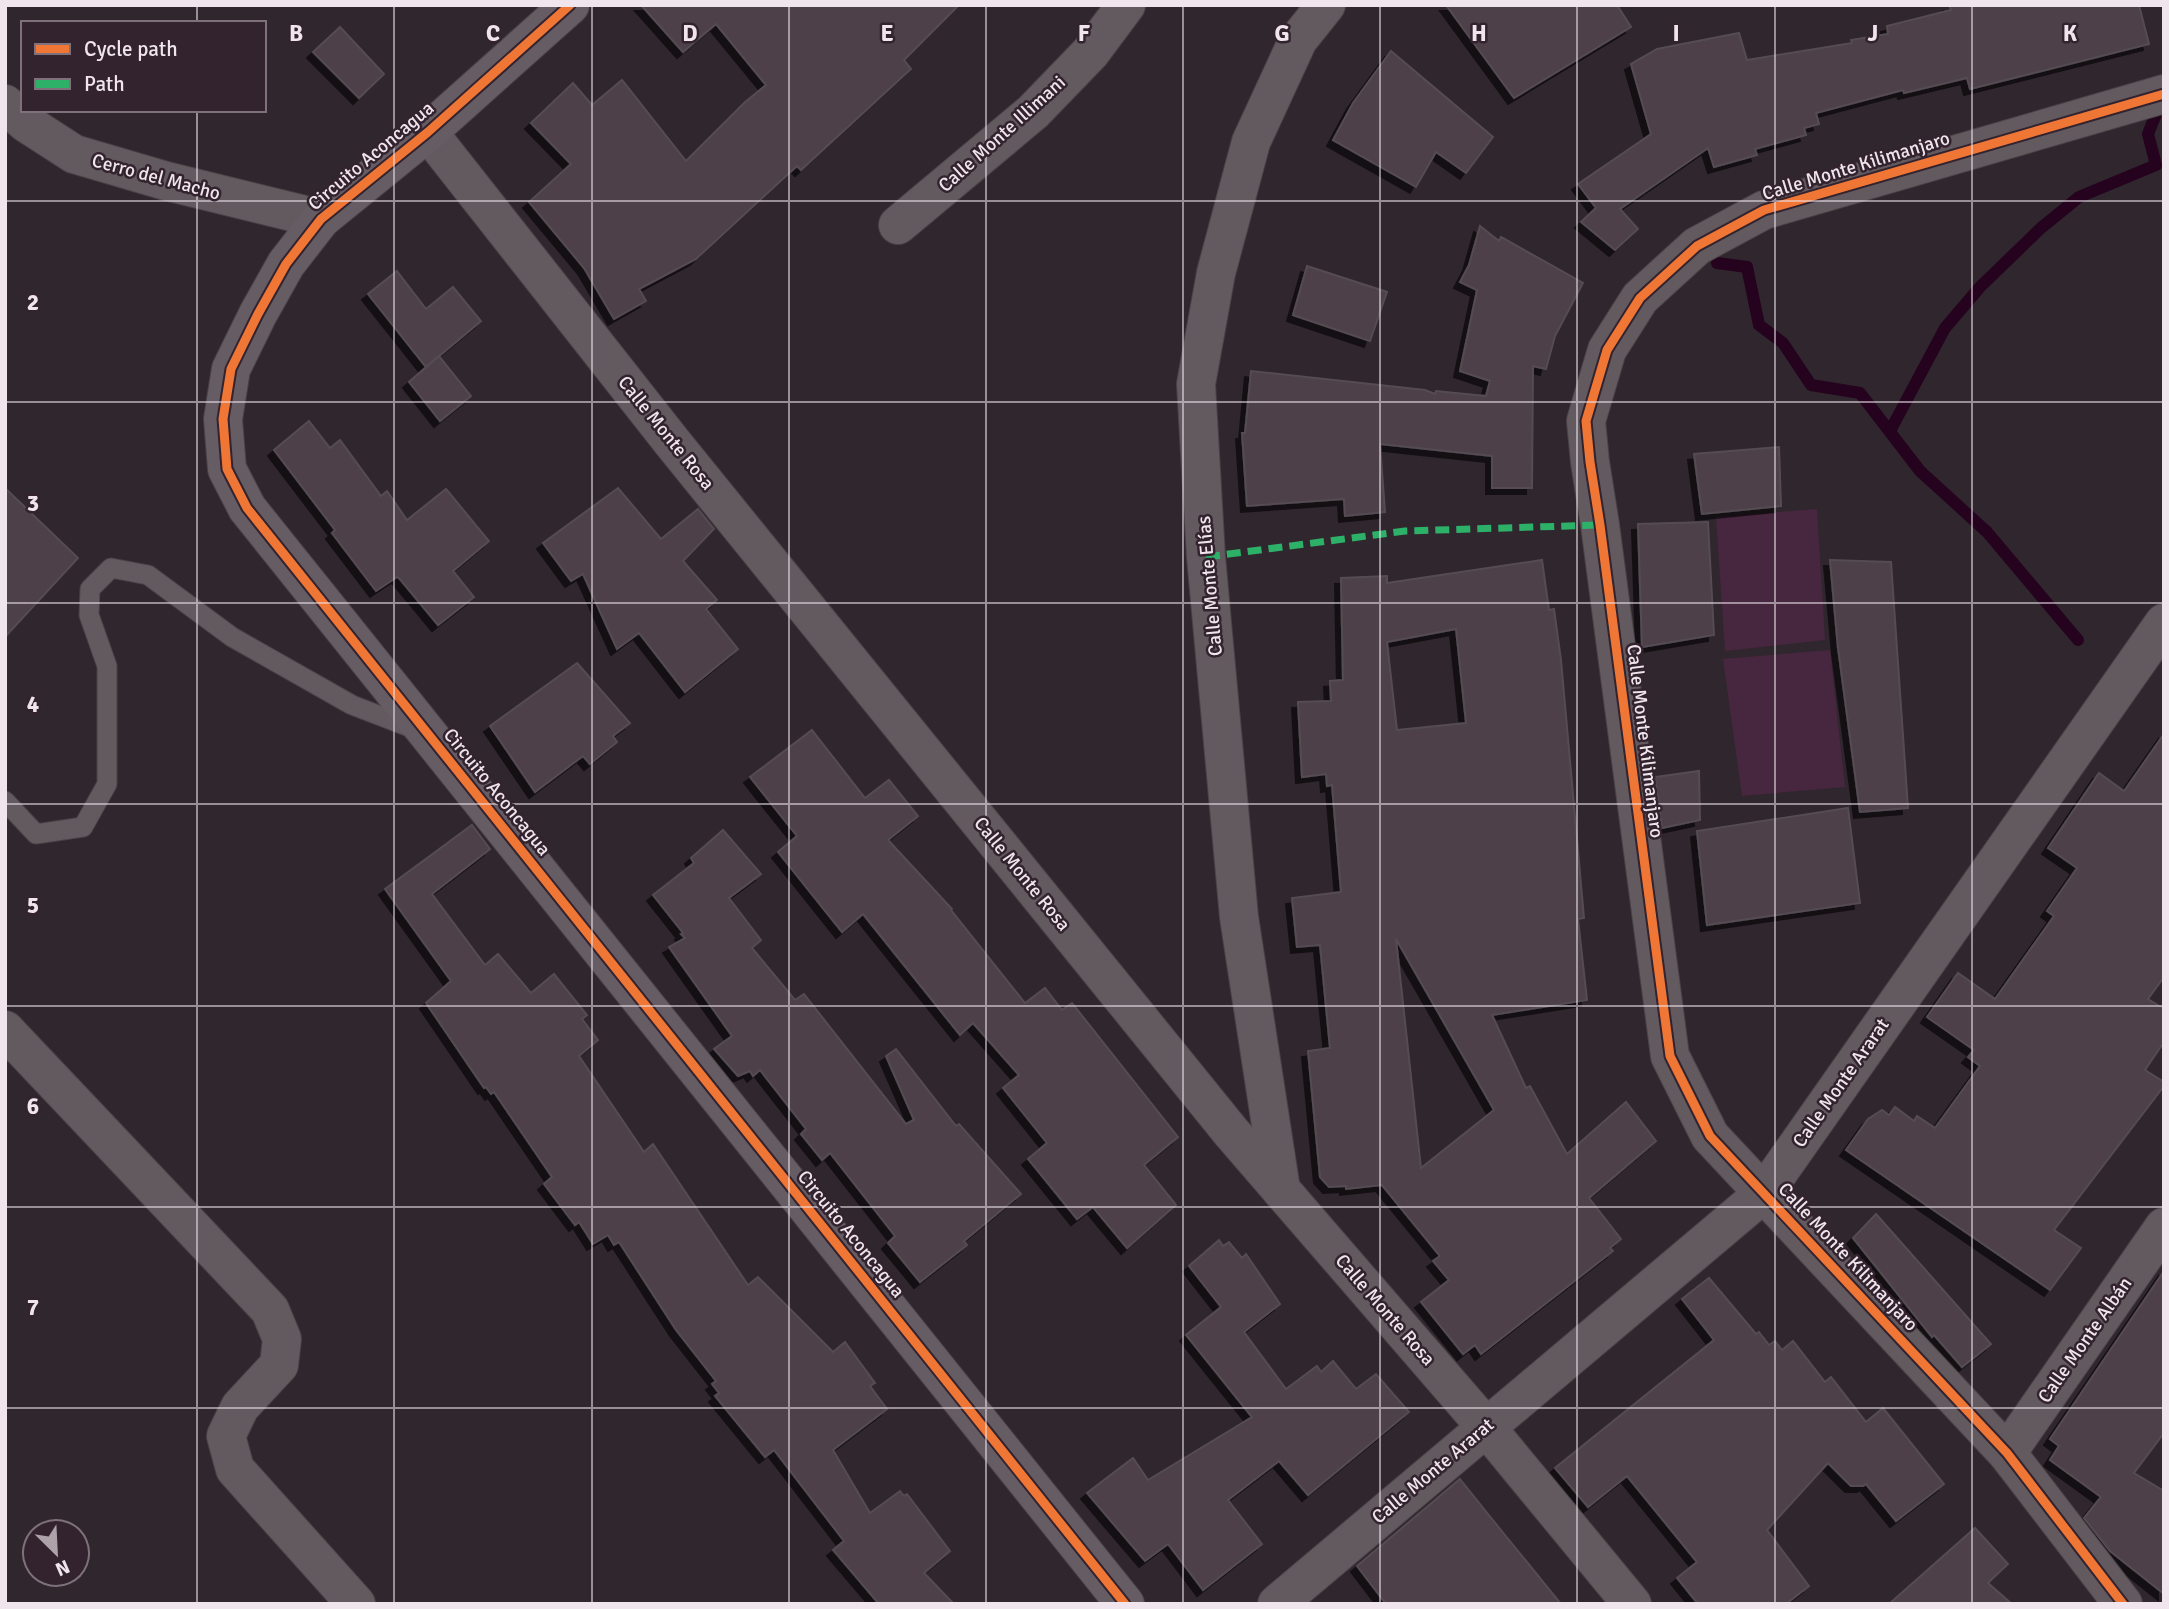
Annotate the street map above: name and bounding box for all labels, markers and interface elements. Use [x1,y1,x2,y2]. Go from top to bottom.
text: B [289,19,303,48]
text: C [486,19,500,48]
text: D [682,19,698,48]
text: E [880,19,894,48]
text: F [1078,19,1090,48]
text: G [1274,19,1290,48]
text: H [1471,19,1487,48]
text: I [1672,19,1680,48]
text: J [1868,19,1878,48]
text: K [2063,19,2078,48]
legend [21,21,266,112]
text: Cycle path [84,36,178,62]
text: Path [84,71,125,97]
street label: Calle Monte Illimani [933,71,1071,197]
street label: Circuito Aconcagua [303,96,439,216]
street label: Calle Monte Kilimanjaro [1759,126,1953,206]
street label: Cerro del Macho [89,148,223,206]
text: 2 [27,288,39,317]
street label: Calle Monte Rosa [613,371,719,495]
text: 3 [27,489,39,518]
street label: Calle Monte Elías [1192,515,1228,657]
street label: Calle Monte Kilimanjaro [1621,643,1669,839]
text: 4 [27,690,39,719]
street label: Circuito Aconcagua [438,723,556,861]
street label: Calle Monte Rosa [969,812,1075,936]
text: 5 [27,891,39,920]
street label: Calle Monte Ararat [1788,1013,1895,1152]
text: 6 [27,1092,39,1121]
street label: Circuito Aconcagua [792,1165,910,1303]
street label: Calle Monte Kilimanjaro [1773,1178,1923,1337]
street label: Calle Monte Rosa [1330,1249,1440,1371]
street label: Calle Monte Albán [2033,1272,2137,1408]
text: 7 [27,1293,39,1322]
street label: Calle Monte Ararat [1367,1413,1499,1529]
north arrow [21,1518,91,1588]
text: N [52,1554,73,1581]

